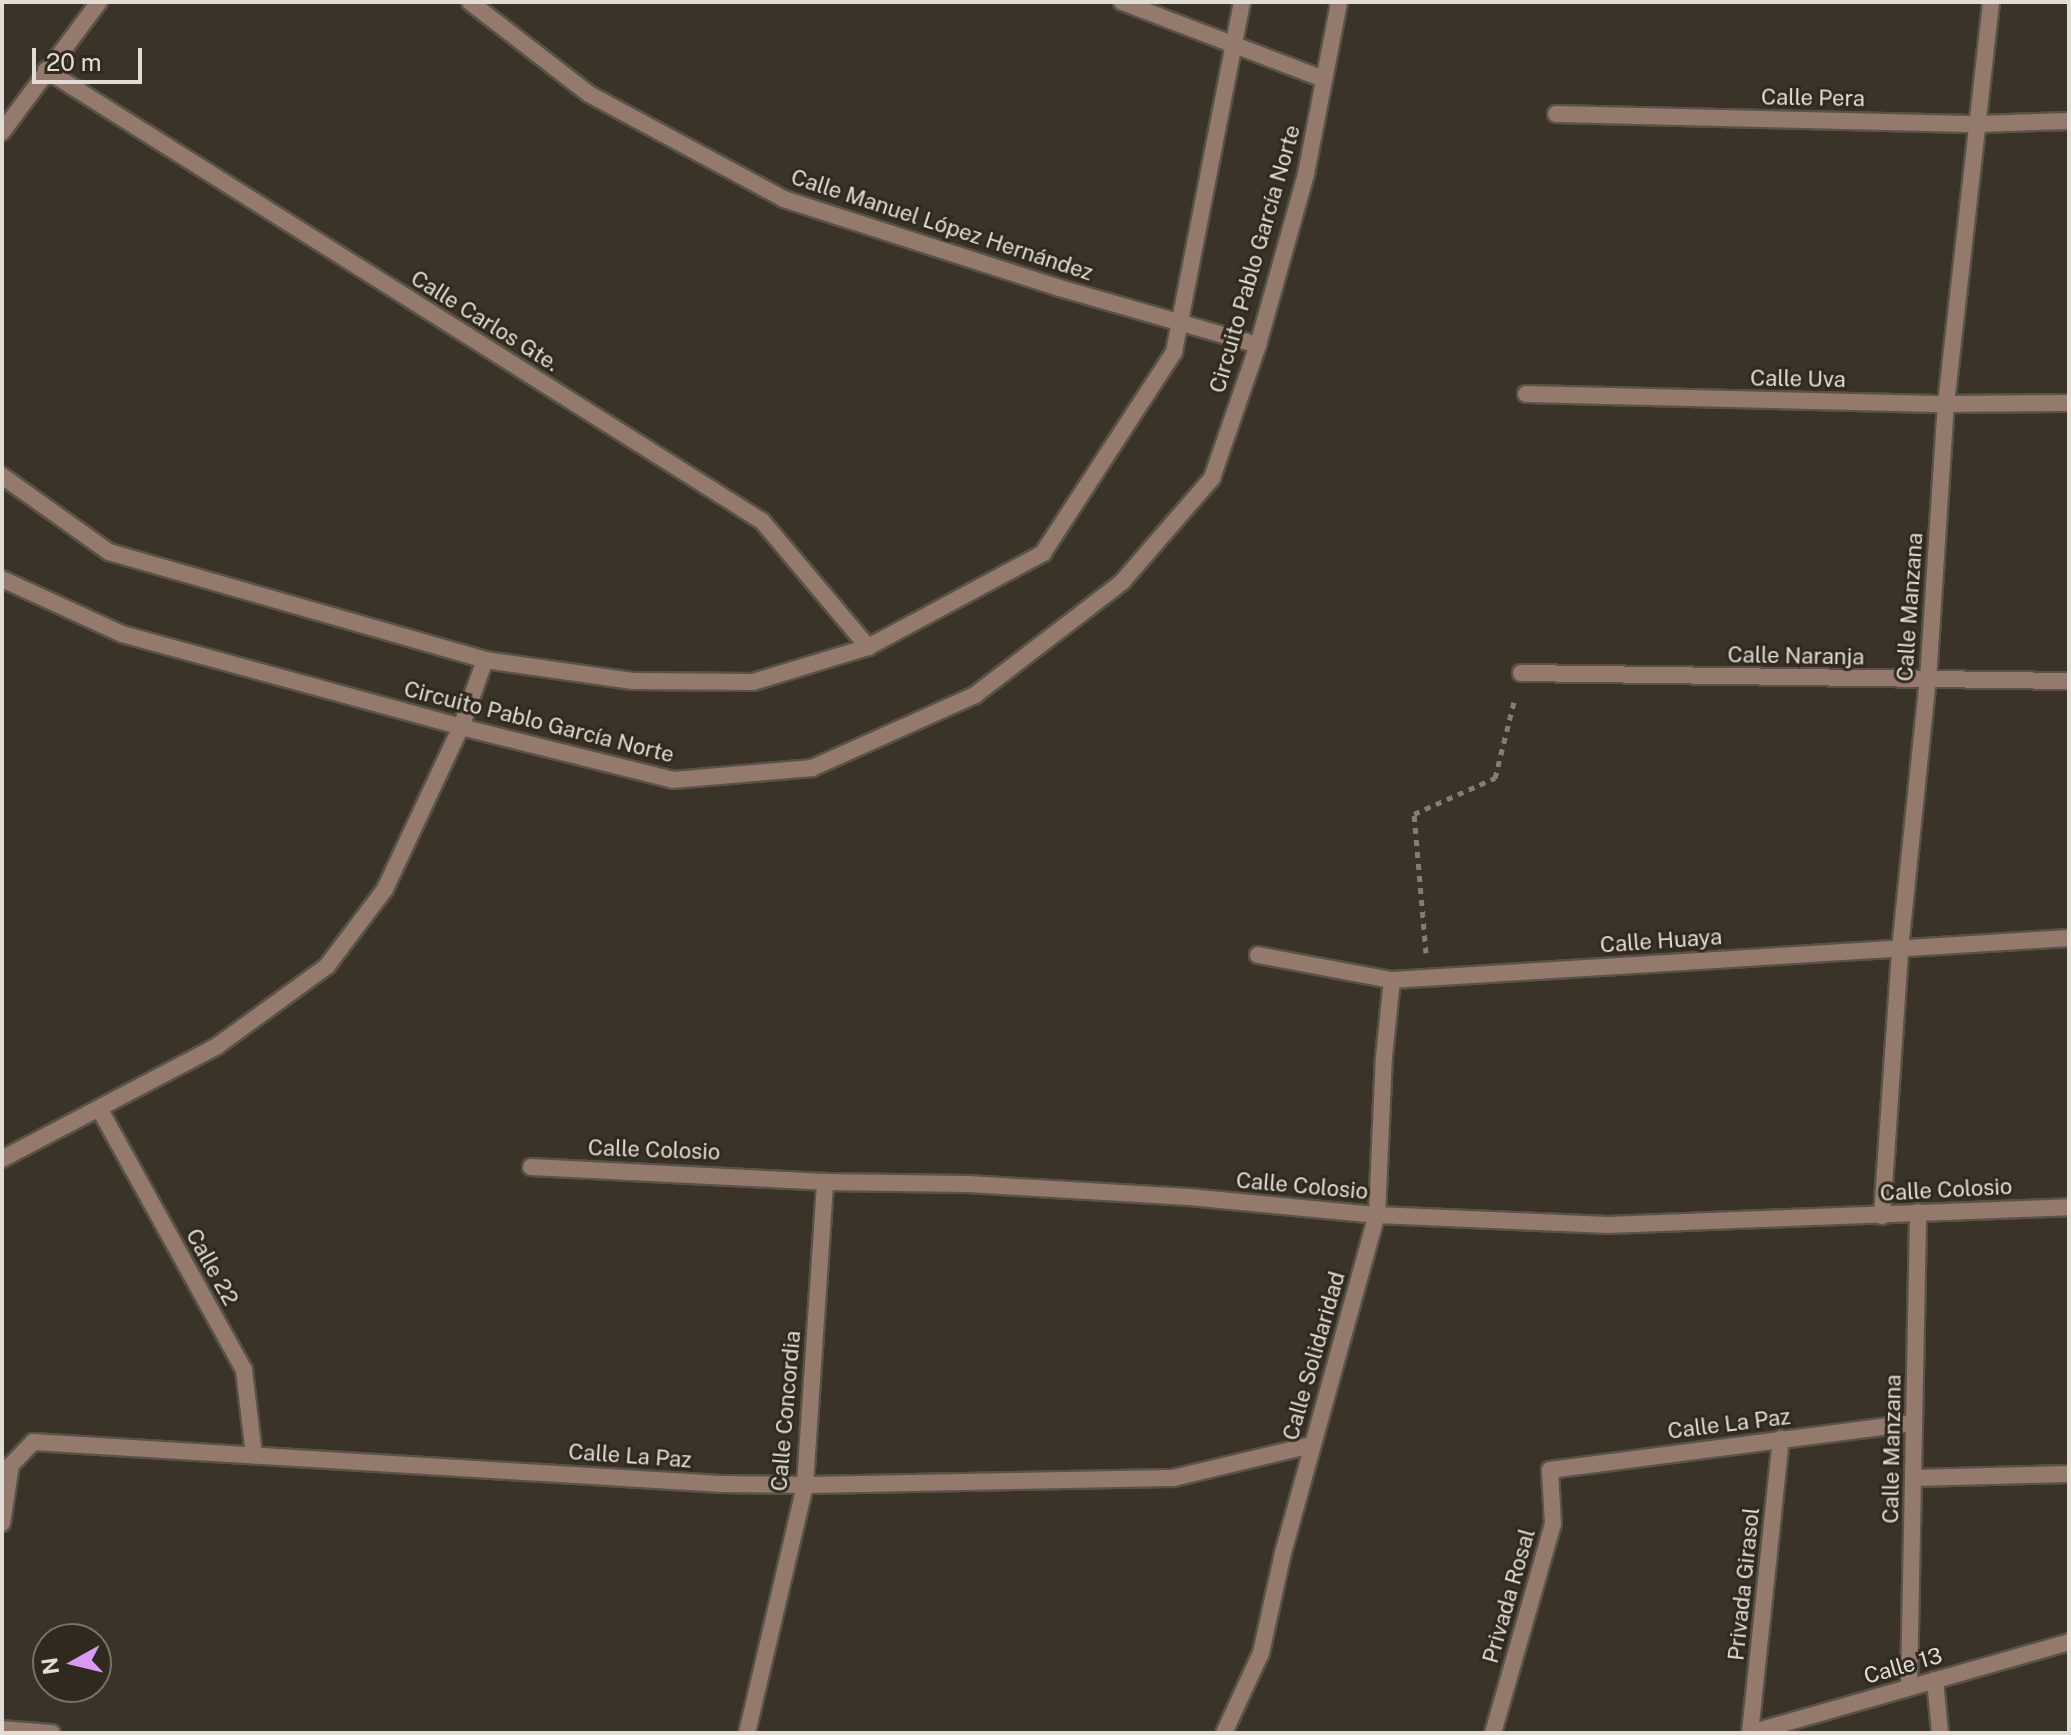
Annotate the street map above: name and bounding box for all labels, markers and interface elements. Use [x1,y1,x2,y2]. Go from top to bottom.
scale bar [36,32,146,82]
text: 20 m [46,48,102,76]
street label: Calle Pera [1761,84,1865,112]
street label: Circuito Pablo García Norte [1204,122,1306,396]
street label: Calle Manuel López Hernández [788,164,1096,286]
street label: Calle Carlos Gte. [406,265,564,377]
street label: Calle Uva [1750,365,1846,393]
street label: Calle Manzana [1892,532,1928,682]
street label: Calle Naranja [1727,642,1865,670]
street label: Circuito Pablo García Norte [401,676,677,768]
street label: Calle Huaya [1599,924,1723,958]
street label: Calle Colosio [587,1134,721,1166]
street label: Calle Colosio [1235,1167,1369,1205]
street label: Calle Colosio [1879,1173,2013,1207]
street label: Calle 22 [180,1224,244,1310]
street label: Calle Solidaridad [1277,1269,1351,1443]
street label: Calle Concordia [766,1330,806,1492]
street label: Calle Manzana [1877,1374,1907,1524]
street label: Calle La Paz [1666,1403,1792,1445]
street label: Calle La Paz [567,1439,693,1473]
street label: Privada Girasol [1723,1506,1765,1662]
street label: Privada Rosal [1477,1526,1541,1666]
north arrow [32,1623,112,1703]
street label: Calle 13 [1861,1642,1945,1690]
text: N [36,1656,64,1676]

